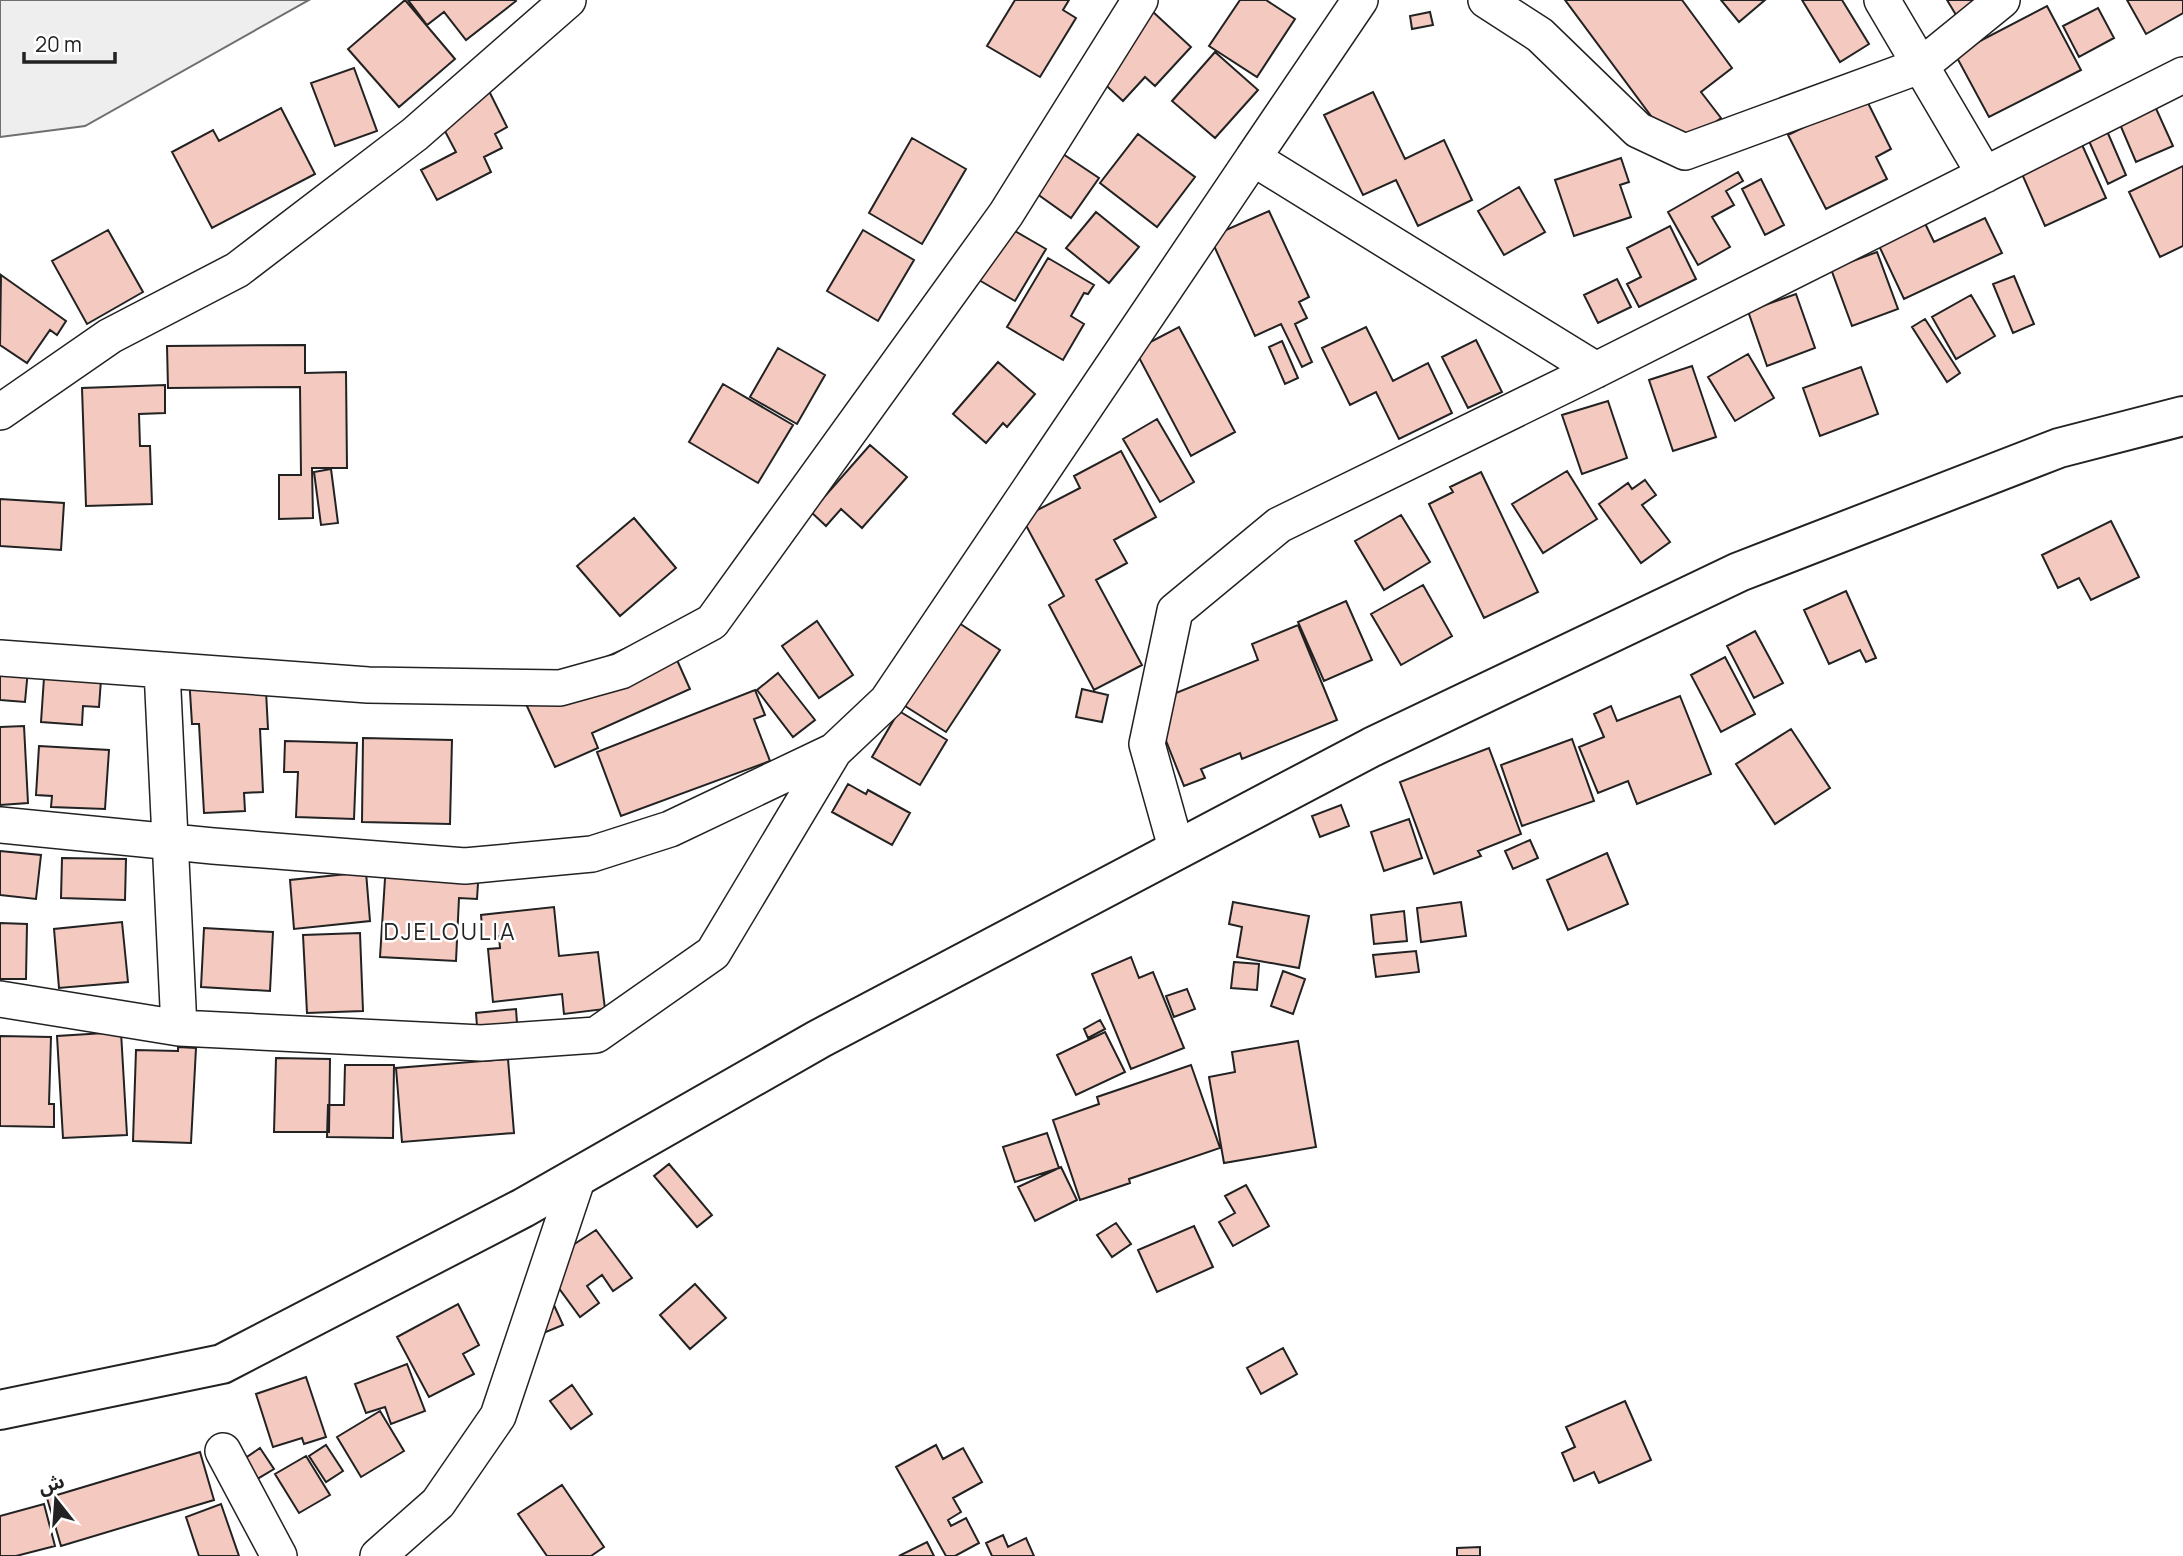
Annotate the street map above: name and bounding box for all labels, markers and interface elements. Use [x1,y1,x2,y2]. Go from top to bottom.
scale bar [24,21,116,65]
text: 20 m [35,30,82,58]
district label: DJELOULIA [384,915,516,947]
north arrow [21,1465,91,1535]
text: ش [35,1468,67,1500]

